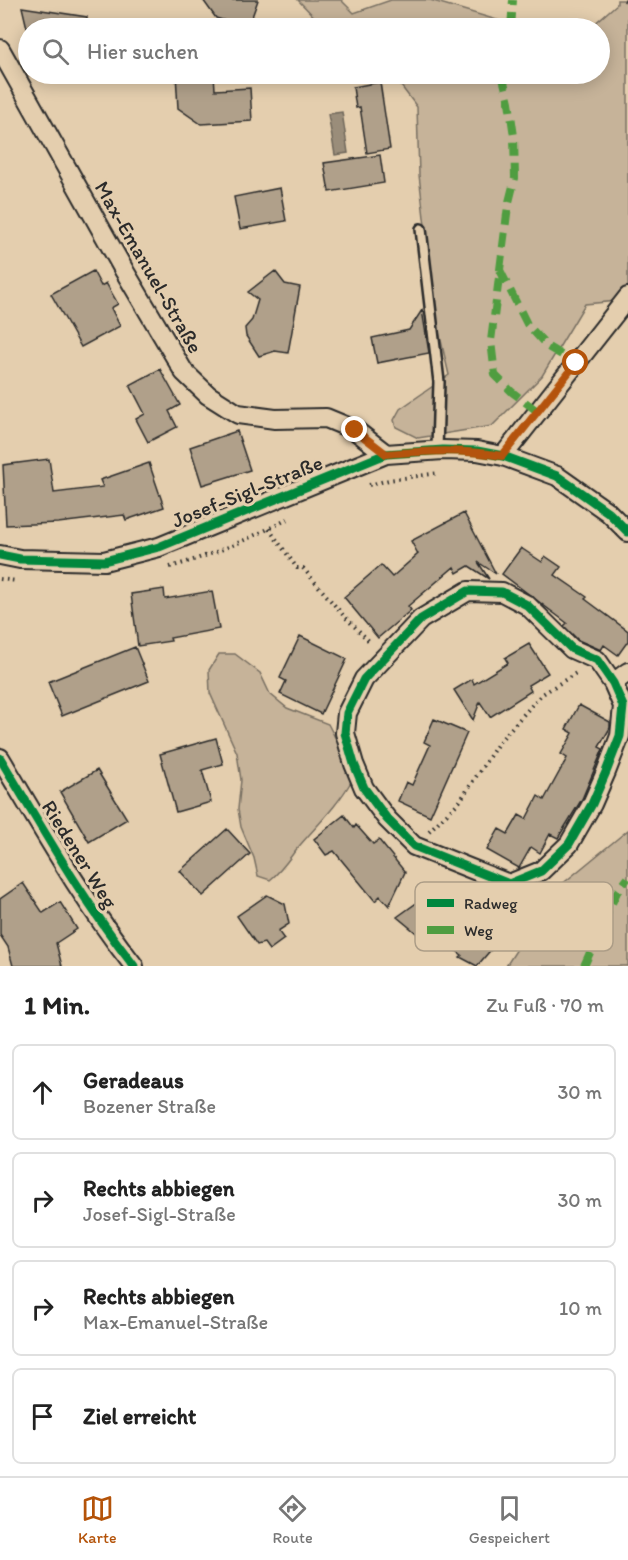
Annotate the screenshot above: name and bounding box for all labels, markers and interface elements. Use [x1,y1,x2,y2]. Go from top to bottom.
search box [18,18,610,84]
icon: search [39,35,72,68]
text: Hier suchen [87,38,198,65]
street label: Max-Emanuel-Straße [90,177,208,357]
route start [562,349,588,375]
route end [341,416,367,442]
street label: Josef-Sigl-Straße [168,449,326,533]
street label: Riedener Weg [37,795,123,913]
legend [415,882,613,951]
text: Radweg [464,894,518,913]
text: Weg [464,921,494,940]
text: 1 Min. [24,989,90,1021]
text: Zu Fuß · 70 m [486,993,604,1017]
text: Geradeaus [83,1067,184,1094]
icon: ahead [26,1076,59,1109]
text: 30 m [557,1080,602,1104]
text: Bozener Straße [83,1094,216,1118]
text: Rechts abbiegen [83,1175,235,1202]
icon: right [26,1184,59,1217]
text: 30 m [557,1188,602,1212]
text: Josef-Sigl-Straße [83,1202,236,1226]
text: Rechts abbiegen [83,1283,235,1310]
icon: right [26,1292,59,1325]
text: 10 m [559,1296,602,1320]
text: Max-Emanuel-Straße [83,1310,268,1334]
icon: arrive [26,1400,59,1433]
text: Ziel erreicht [83,1403,196,1430]
tab: Karte [78,1492,117,1547]
tab: Route [273,1492,313,1547]
tab: Gespeichert [469,1492,550,1547]

